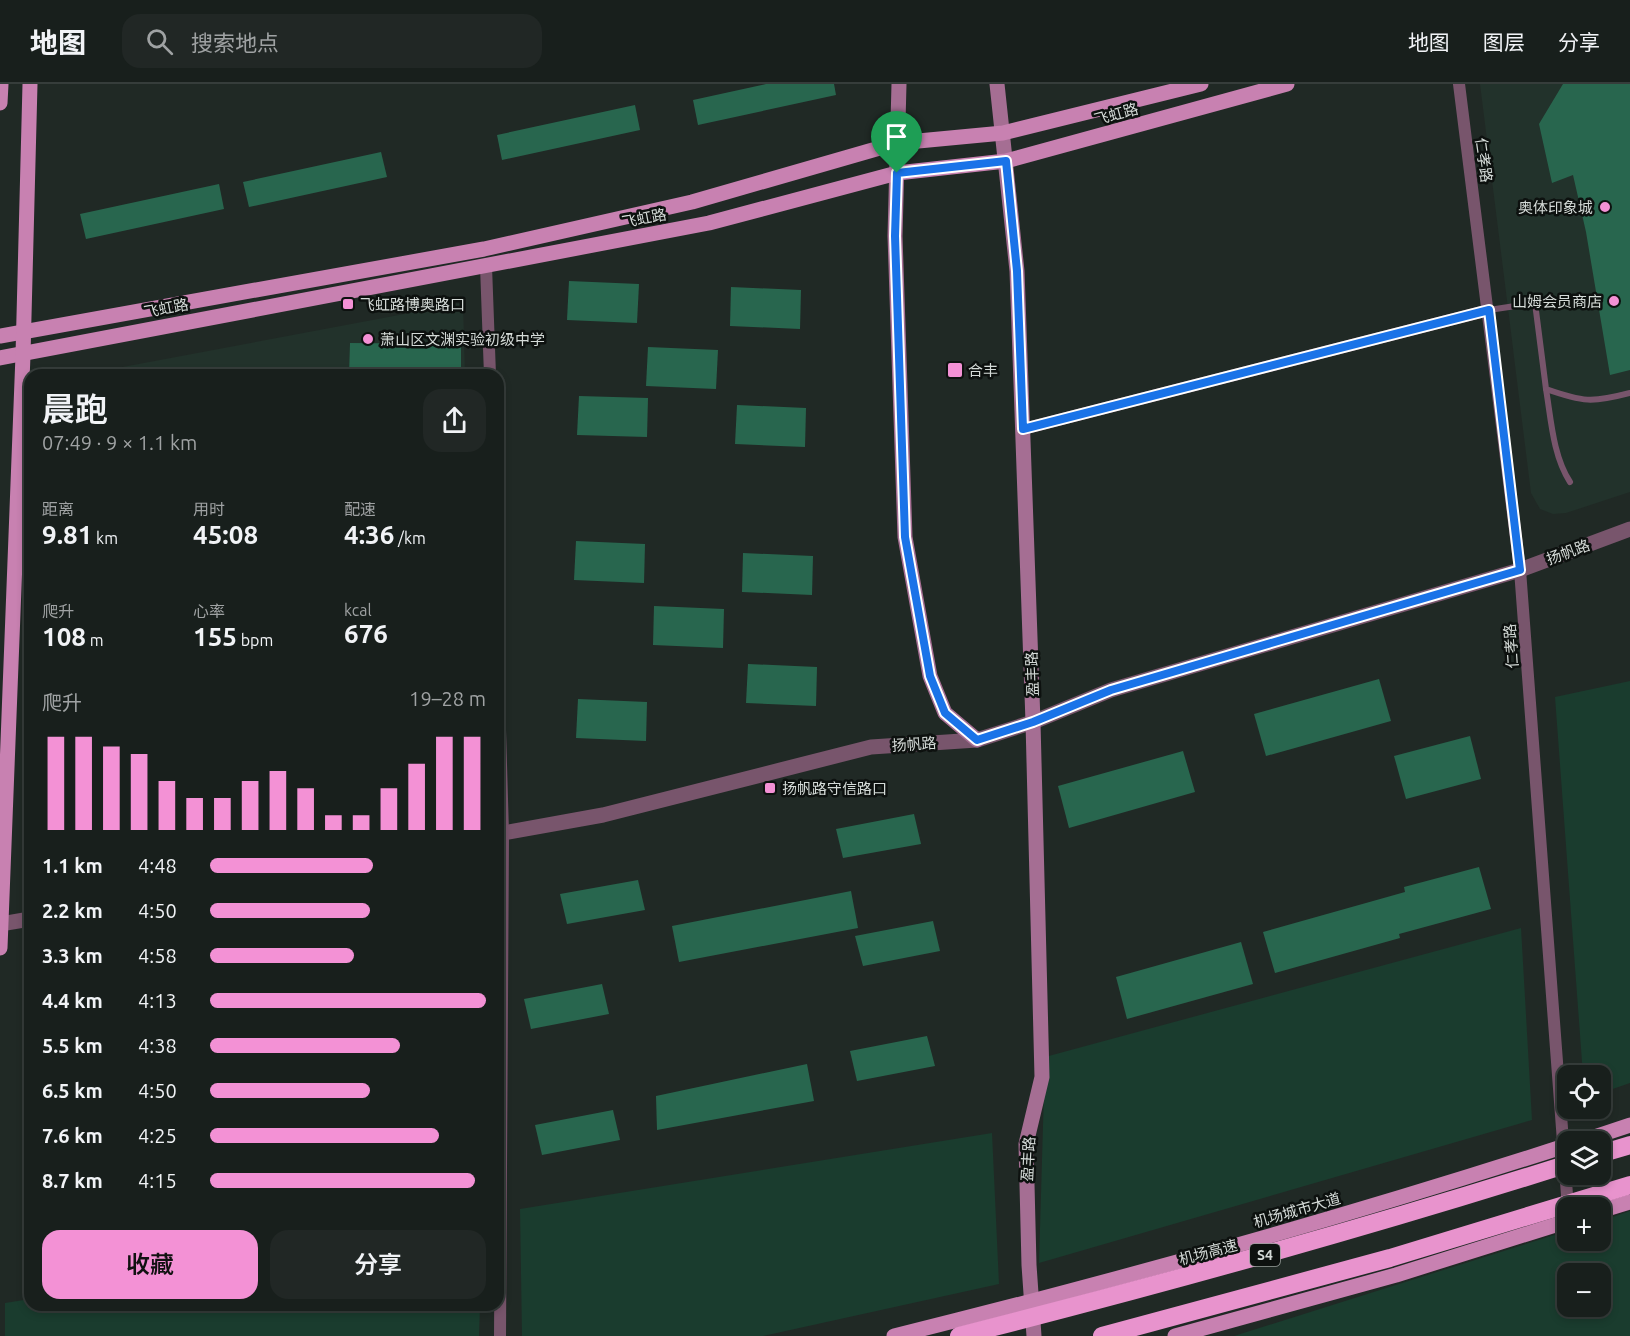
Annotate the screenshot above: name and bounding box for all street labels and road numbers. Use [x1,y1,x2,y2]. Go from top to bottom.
street label: 飞虹路 [1092,100,1140,128]
street label: 仁孝路 [1472,137,1496,183]
street label: 飞虹路 [620,205,668,231]
street label: 飞虹路 [142,295,190,321]
street label: 扬帆路 [1544,536,1592,568]
street label: 仁孝路 [1501,623,1521,669]
street label: 盈丰路 [1023,651,1041,697]
street label: 扬帆路 [891,734,937,754]
street label: 盈丰路 [1018,1136,1038,1182]
street label: 机场城市大道 [1251,1189,1343,1231]
street label: 机场高速 [1177,1236,1239,1268]
road number: S4 [1250,1244,1280,1266]

